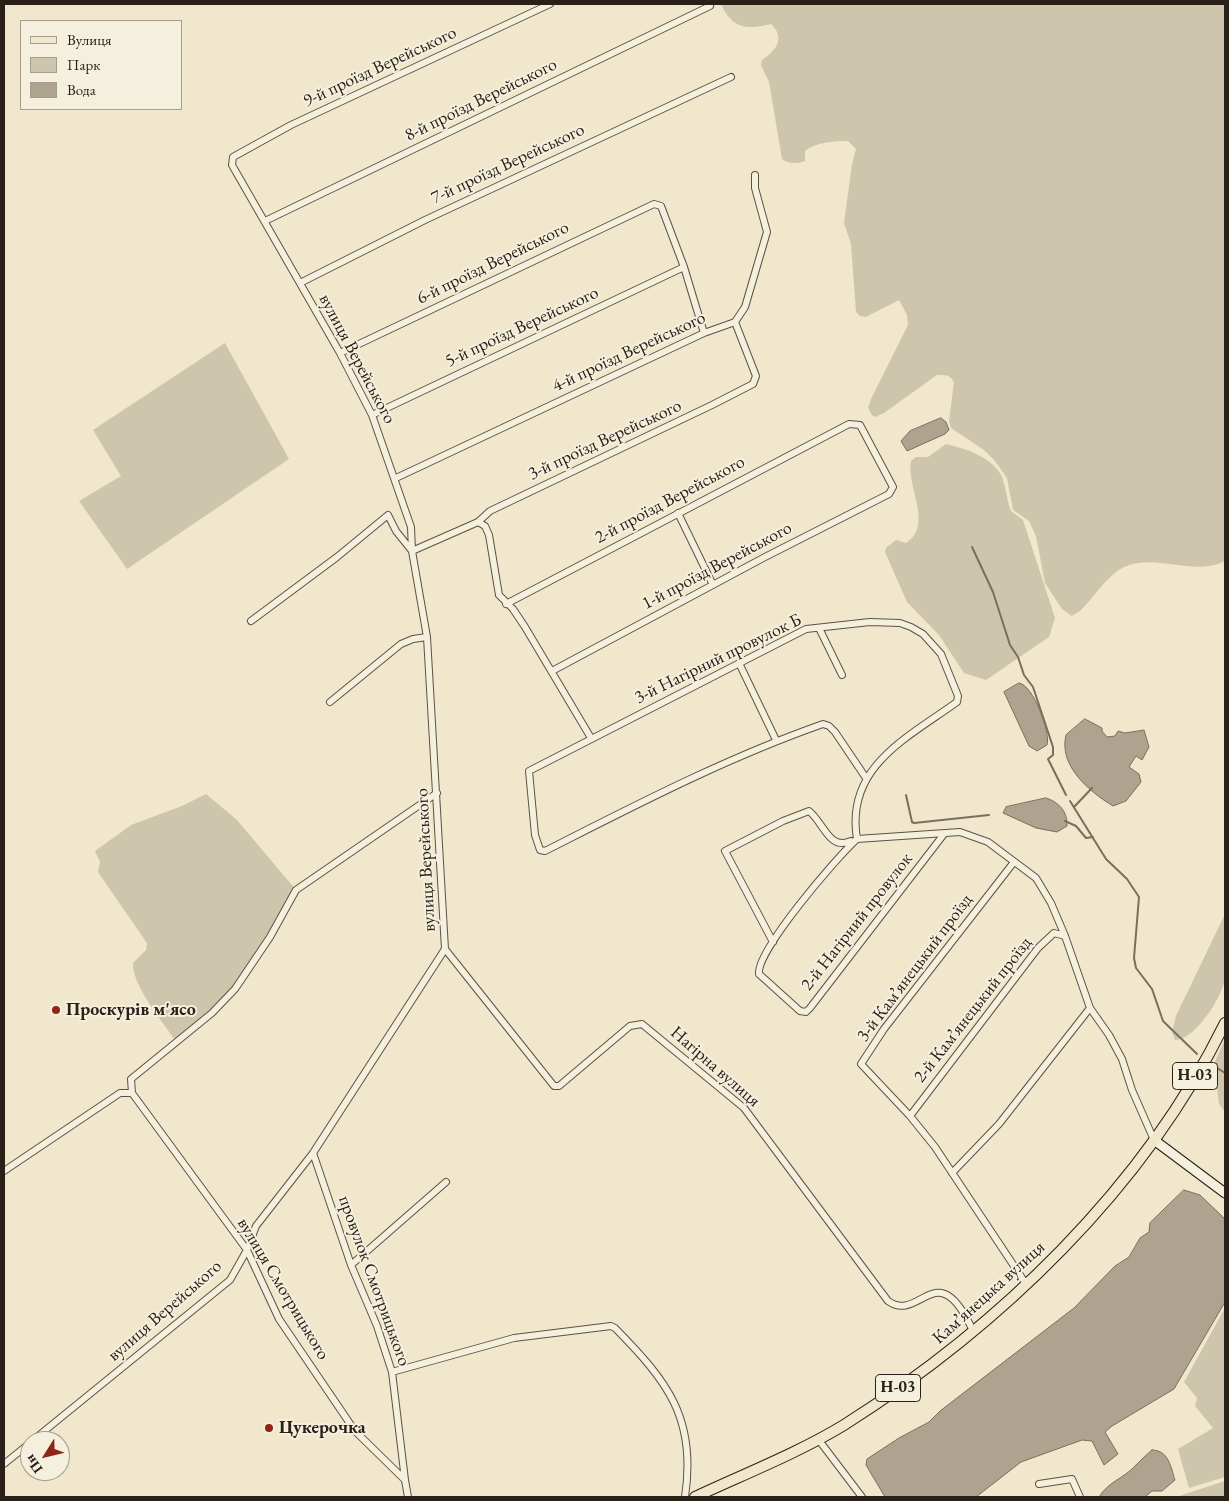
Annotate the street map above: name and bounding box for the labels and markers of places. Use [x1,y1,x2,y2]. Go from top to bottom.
place label: Проскурів м'ясо [66,999,196,1021]
marker: Проскурів м'ясо [50,1004,62,1016]
place label: Цукерочка [279,1417,366,1439]
marker: Цукерочка [263,1422,275,1434]

